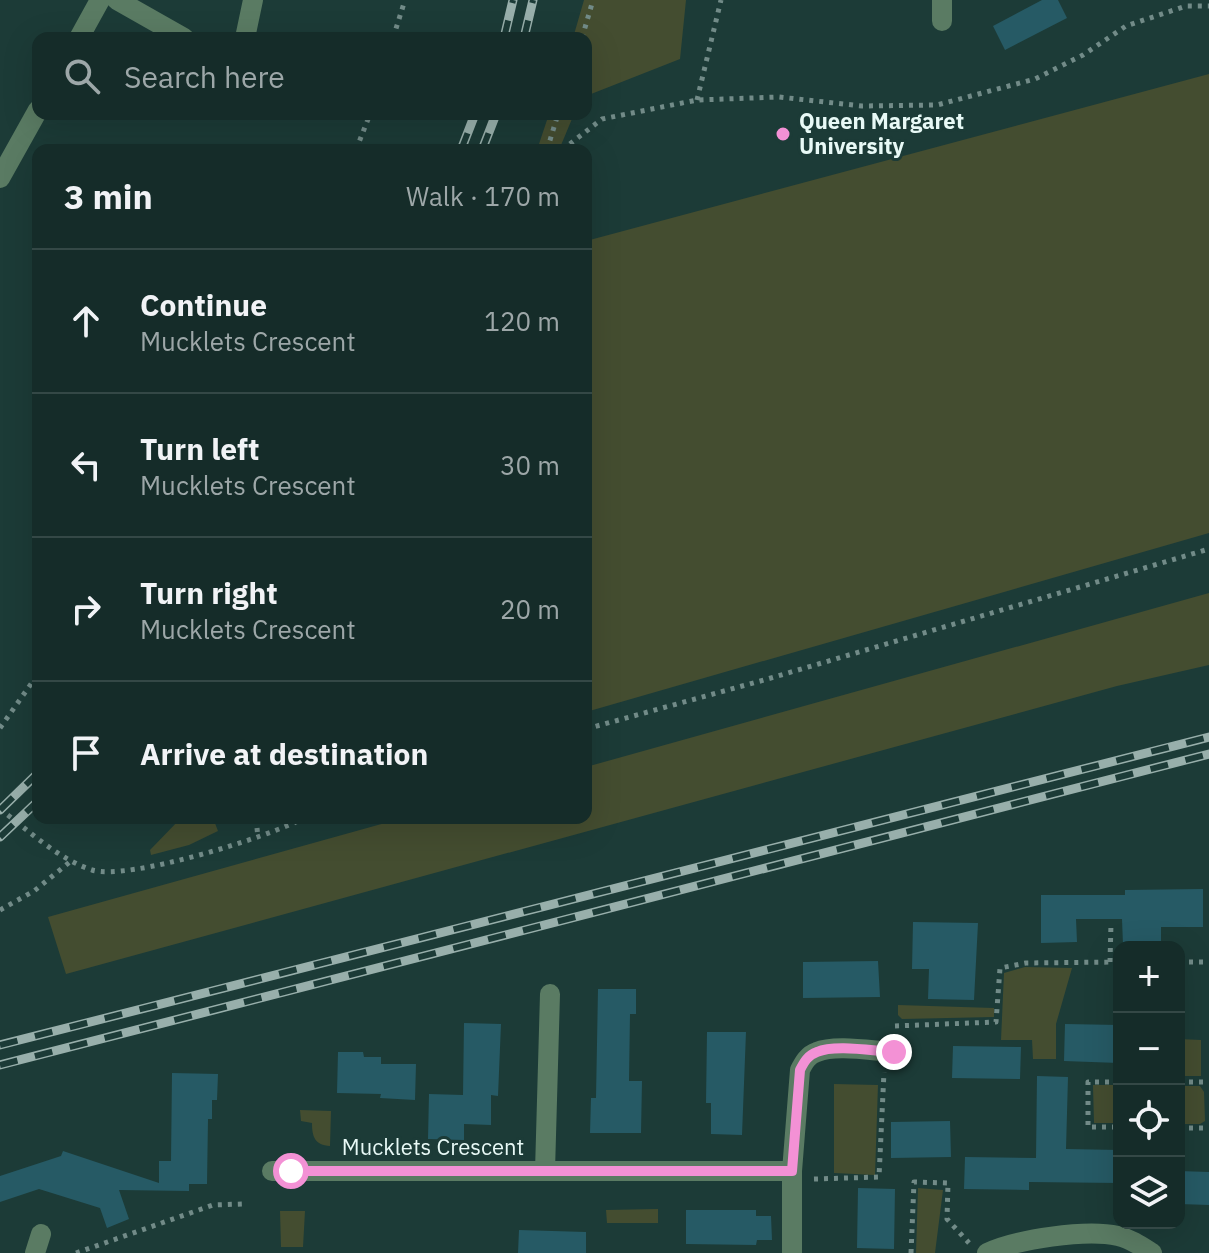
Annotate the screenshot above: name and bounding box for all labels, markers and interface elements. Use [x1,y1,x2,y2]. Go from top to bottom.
search box [32,32,592,120]
icon: search [60,54,104,98]
text: Search here [124,57,285,96]
place label: Queen Margaret University [799,106,964,160]
marker: Queen Margaret University [774,125,792,143]
text: 3 min [64,174,153,218]
text: Walk · 170 m [406,179,560,213]
text: Continue [140,285,267,324]
icon: ahead [64,299,108,343]
text: 120 m [484,304,560,338]
text: Mucklets Crescent [140,324,356,358]
text: Turn left [140,429,259,468]
icon: left [64,443,108,487]
text: 30 m [500,448,560,482]
text: Mucklets Crescent [140,468,356,502]
text: Turn right [140,573,278,612]
icon: right [64,587,108,631]
text: 20 m [500,592,560,626]
text: Mucklets Crescent [140,612,356,646]
icon: arrive [64,731,108,775]
text: Arrive at destination [140,734,428,773]
map controls [1113,941,1185,1229]
button: + [1113,941,1185,1013]
button: − [1113,1013,1185,1085]
route end [876,1034,912,1070]
button: locate [1113,1085,1185,1157]
street label: Mucklets Crescent [342,1132,524,1161]
route start [273,1153,309,1189]
button: layers [1113,1157,1185,1229]

